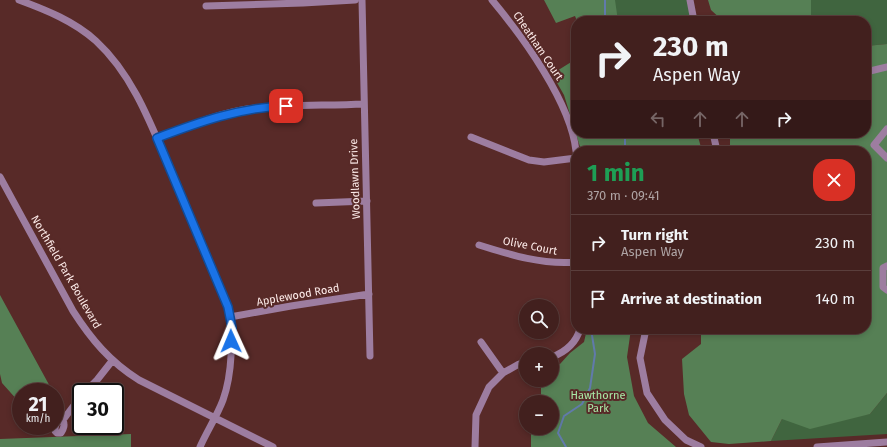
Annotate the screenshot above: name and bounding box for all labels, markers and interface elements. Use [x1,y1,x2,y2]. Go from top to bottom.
street label: Cheatham Court [510,9,566,83]
text: 230 m [653,30,729,63]
icon: right [587,32,639,84]
text: Aspen Way [653,64,740,86]
pin [269,89,303,123]
icon: arrive [275,95,297,117]
icon: left [647,108,669,130]
icon: ahead [689,108,711,130]
icon: ahead [731,108,753,130]
icon: right [773,108,795,130]
street label: Woodlawn Drive [347,139,363,219]
text: 1 min [587,159,645,187]
button: close [813,159,855,201]
text: 370 m · 09:41 [587,188,660,203]
street label: Northfield Park Boulevard [28,213,104,331]
text: Turn right [621,226,688,244]
icon: right [587,232,609,254]
street label: Olive Court [502,234,558,258]
text: 230 m [815,234,855,252]
text: Aspen Way [621,244,684,259]
street label: Applewood Road [255,281,341,309]
icon: arrive [587,288,609,310]
text: Arrive at destination [621,290,762,308]
text: 140 m [815,290,855,308]
map controls [519,299,559,435]
button: search [519,299,559,339]
position arrow [210,320,252,362]
button: + [519,347,559,387]
speed limit sign: 30 [72,383,124,435]
park label: Hawthorne Park [571,389,625,415]
text: 21 [28,392,48,416]
button: − [519,395,559,435]
text: km/h [26,413,50,425]

